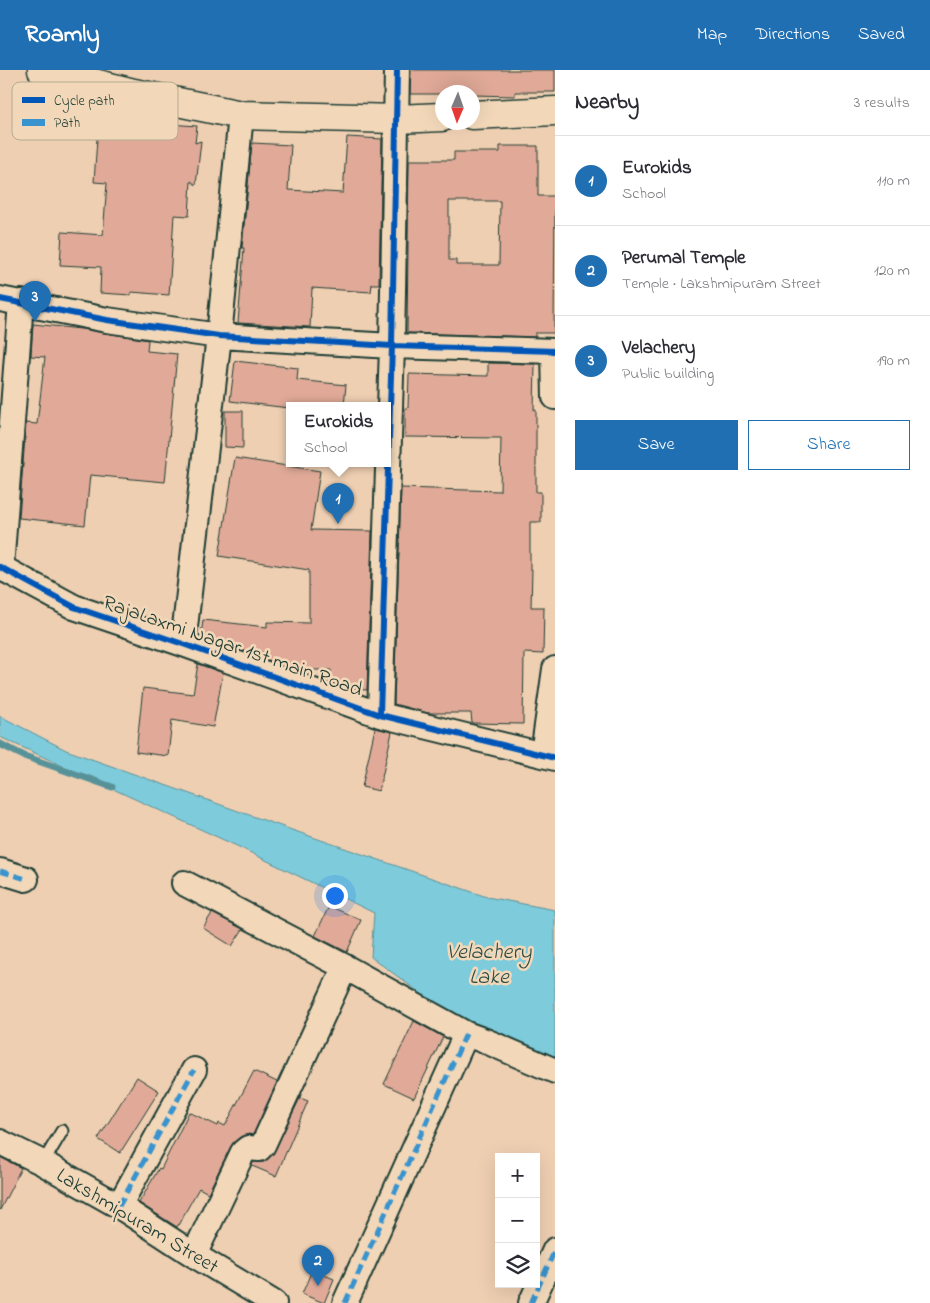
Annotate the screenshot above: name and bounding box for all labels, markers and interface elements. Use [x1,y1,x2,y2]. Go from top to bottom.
text: Roamly [25,18,100,53]
text: Map [697,22,727,48]
text: Directions [755,22,830,48]
text: Saved [858,22,905,48]
legend [12,82,178,140]
north arrow [435,85,480,130]
text: Nearby [575,88,639,118]
text: Cycle path [54,91,115,113]
text: 3 results [854,91,910,115]
text: Path [54,113,80,134]
text: Eurokids [622,155,692,182]
text: 1 [588,169,594,193]
text: 110 m [876,169,910,193]
text: School [622,182,666,206]
text: Perumal Temple [622,245,746,272]
text: 2 [587,259,595,283]
text: 120 m [874,259,910,283]
text: Temple · Lakshmipuram Street [622,272,821,296]
pin: 3 [19,281,51,322]
text: Velachery [622,335,695,362]
text: 3 [588,349,594,373]
text: 190 m [877,349,910,373]
text: Public building [622,362,714,386]
popup [286,402,391,467]
text: Eurokids [304,409,373,436]
button: Save [575,420,738,470]
button: Share [748,420,910,470]
text: School [304,436,348,460]
pin: 1 [322,483,354,524]
street label: RajaLaxmi Nagar 1st main Road [98,588,366,707]
your location [322,883,348,909]
water label: Velachery Lake [447,937,532,994]
map controls [495,1153,540,1288]
button: + [495,1153,540,1198]
street label: Lakshmipuram Street [50,1161,224,1282]
button: − [495,1198,540,1243]
button: layers [495,1243,540,1288]
pin: 2 [302,1245,334,1286]

